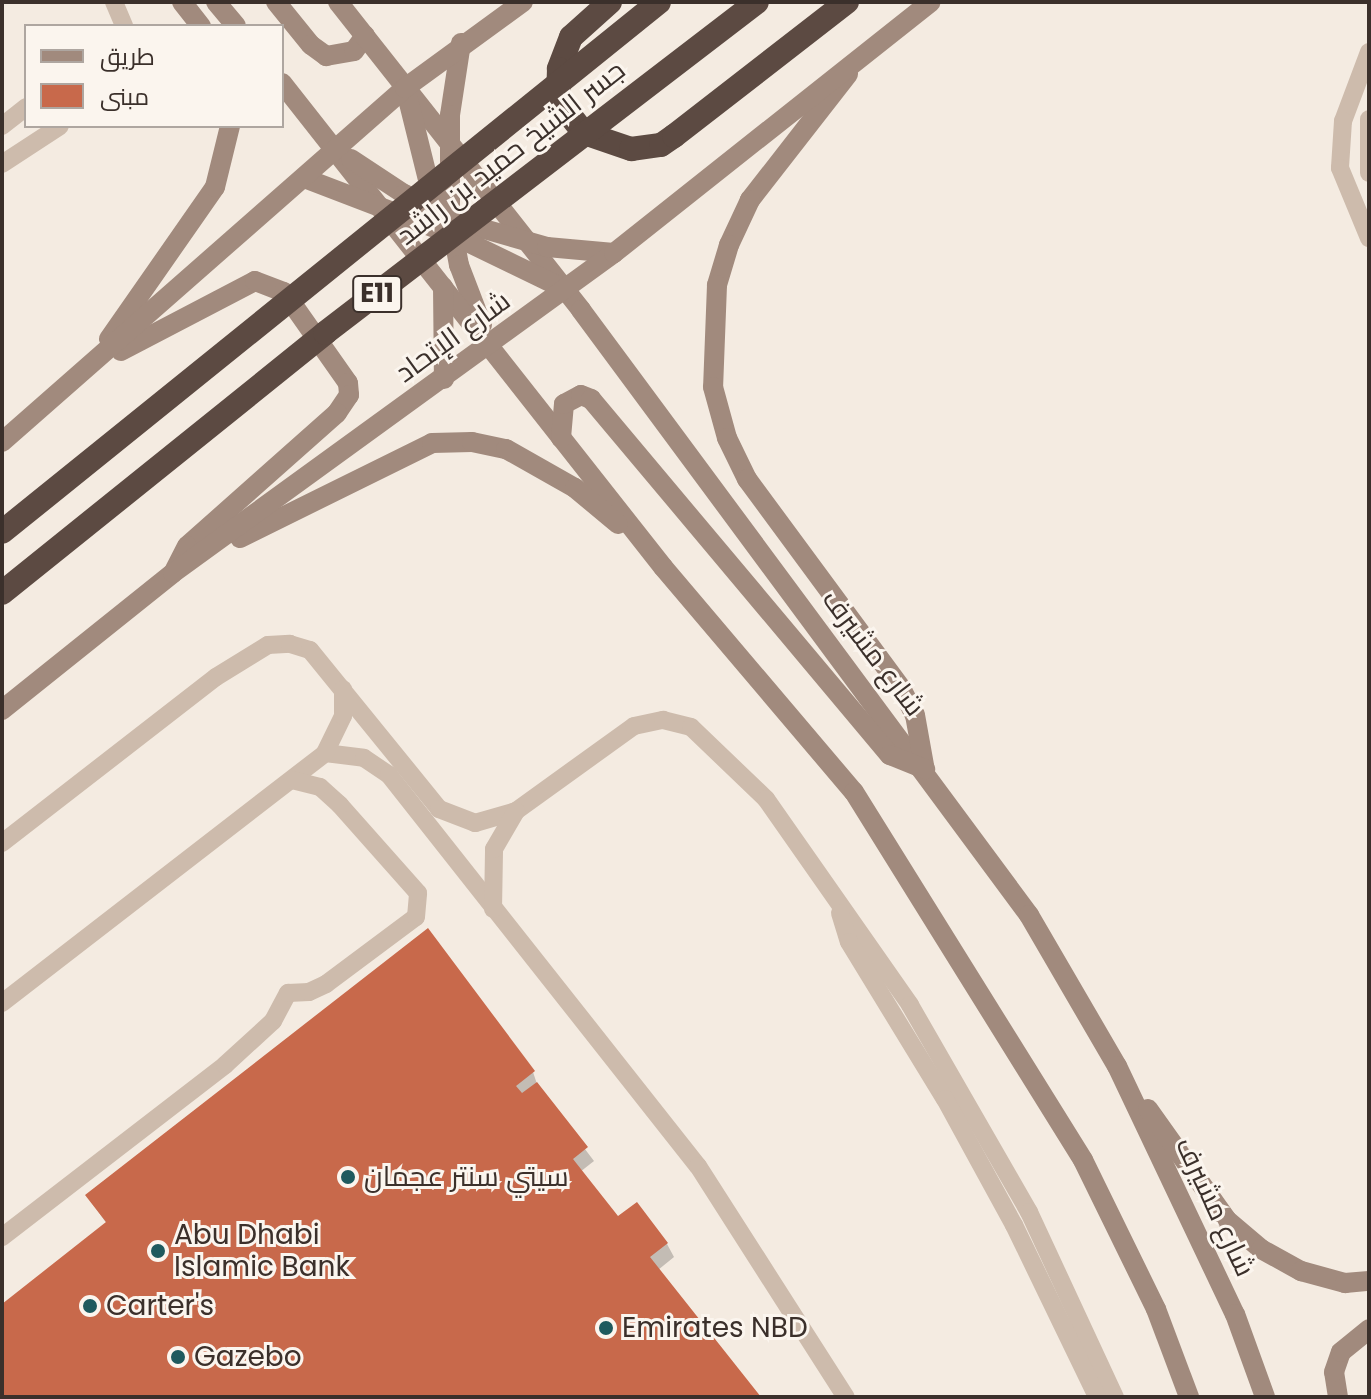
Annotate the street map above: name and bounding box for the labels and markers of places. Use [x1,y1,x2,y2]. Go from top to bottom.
place label: سيتي سنتر عجمان [364,1160,569,1194]
marker: سيتي سنتر عجمان [339,1168,357,1186]
place label: Abu Dhabi Islamic Bank [174,1218,350,1284]
marker: Abu Dhabi Islamic Bank [149,1242,167,1260]
place label: Carter's [106,1289,214,1323]
marker: Carter's [81,1297,99,1315]
place label: Emirates NBD [622,1311,808,1345]
marker: Emirates NBD [597,1319,615,1337]
place label: Gazebo [194,1340,302,1374]
marker: Gazebo [169,1348,187,1366]

